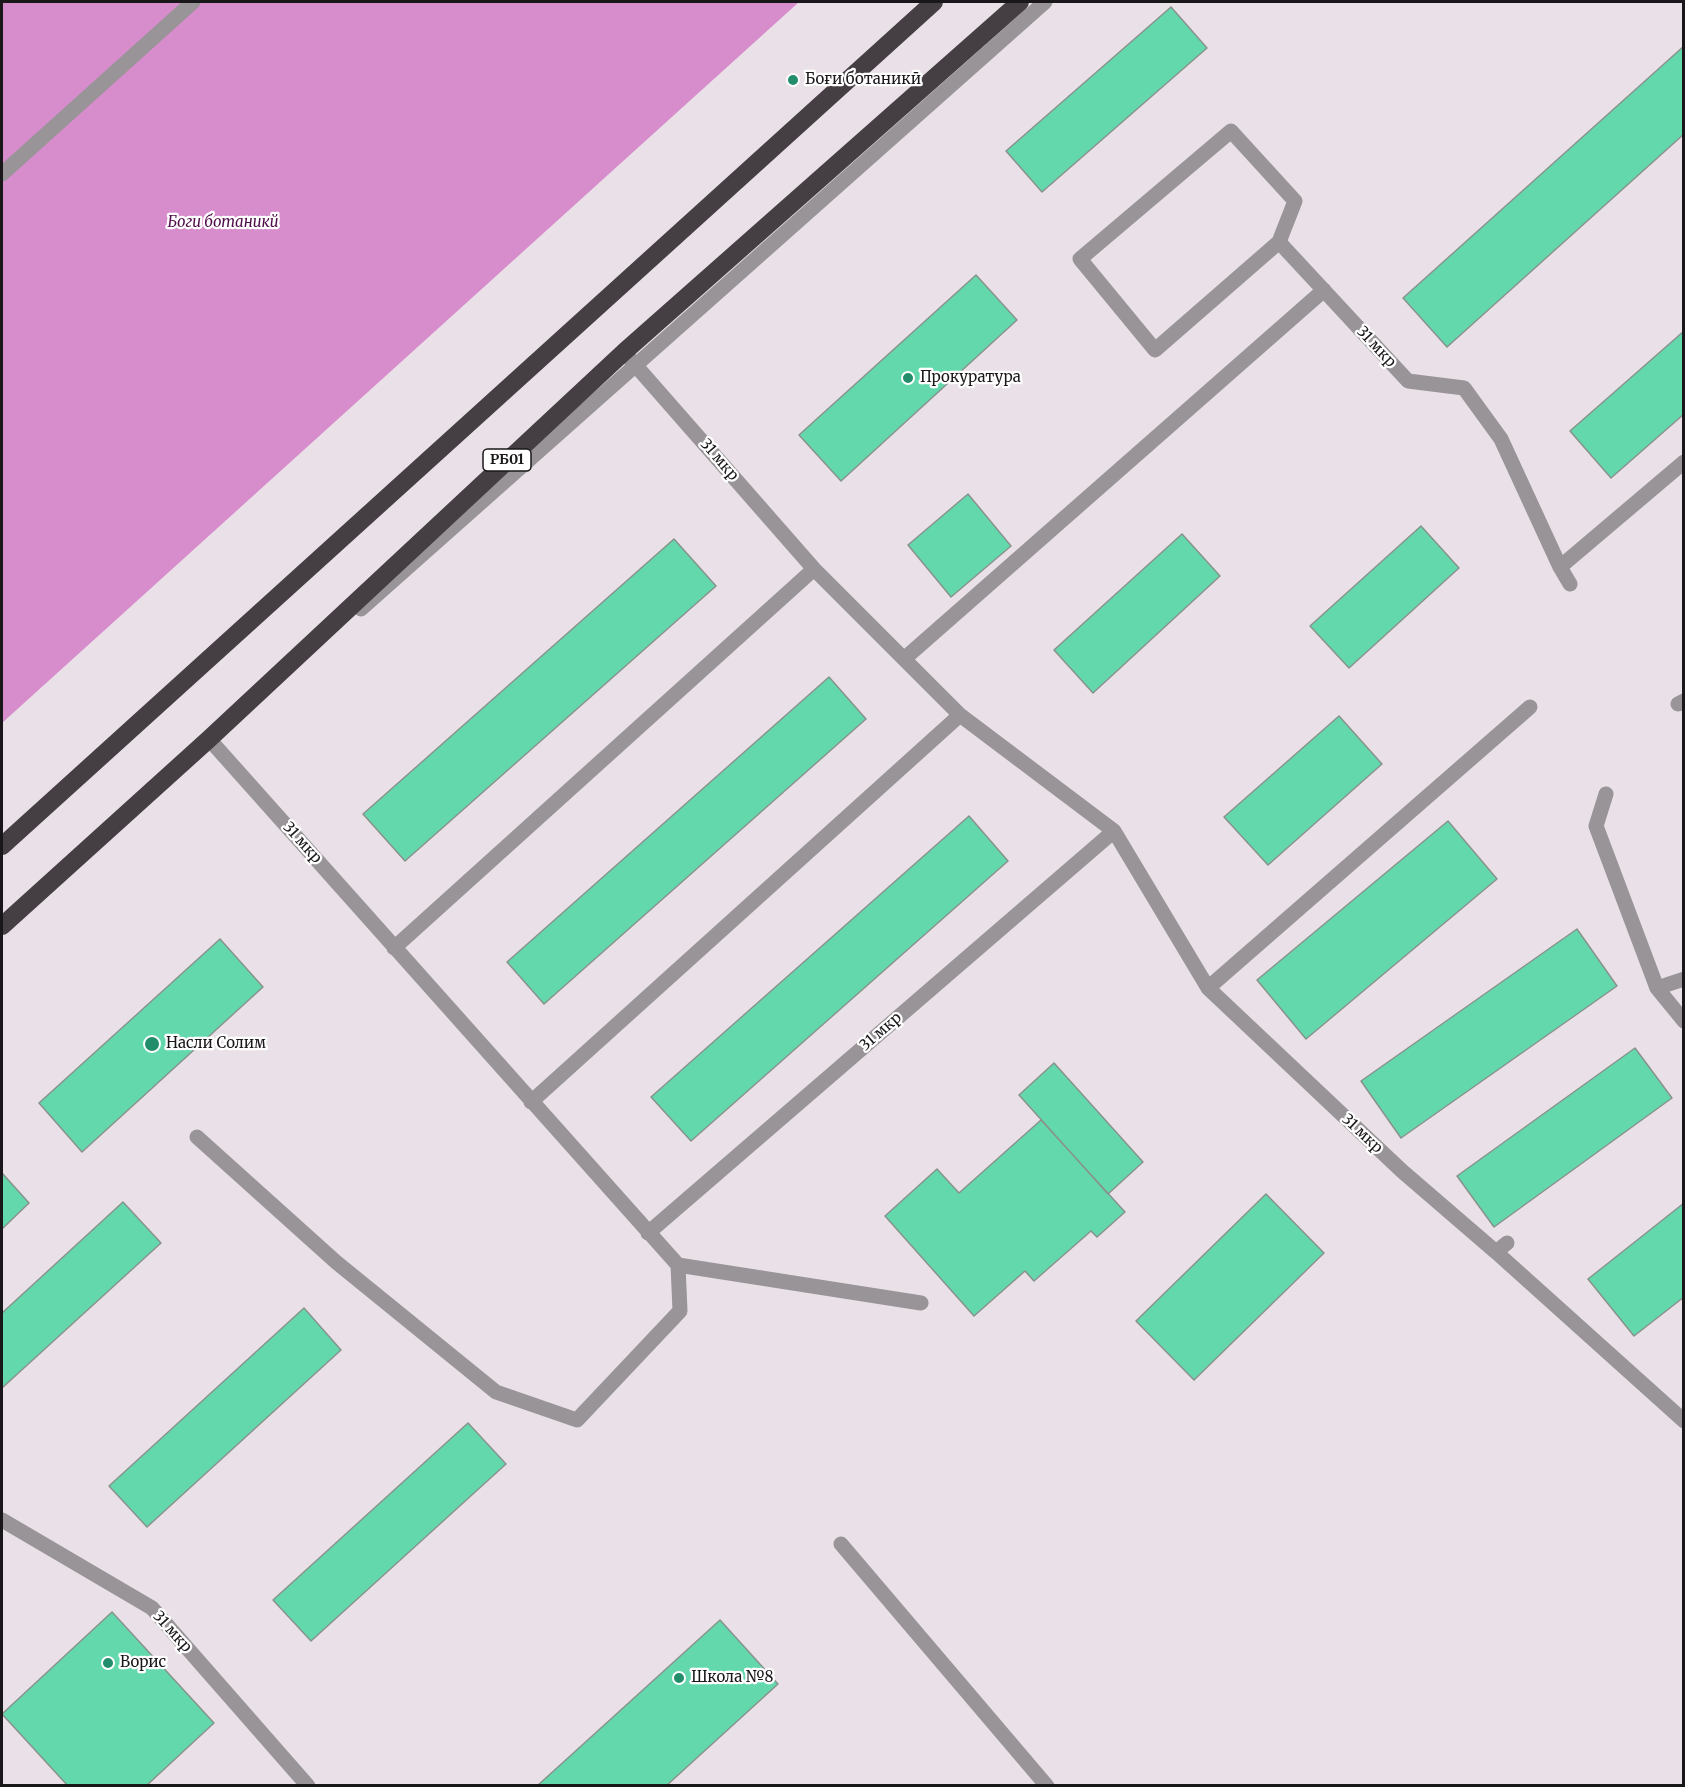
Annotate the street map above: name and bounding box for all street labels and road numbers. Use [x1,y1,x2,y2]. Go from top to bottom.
street label: 31 мкр [1353,323,1399,371]
street label: 31 мкр [696,436,742,484]
road number: РБ01 [483,449,531,471]
street label: 31 мкр [279,819,325,867]
street label: 31 мкр [857,1009,905,1055]
street label: 31 мкр [1338,1111,1386,1157]
street label: 31 мкр [149,1608,195,1656]

